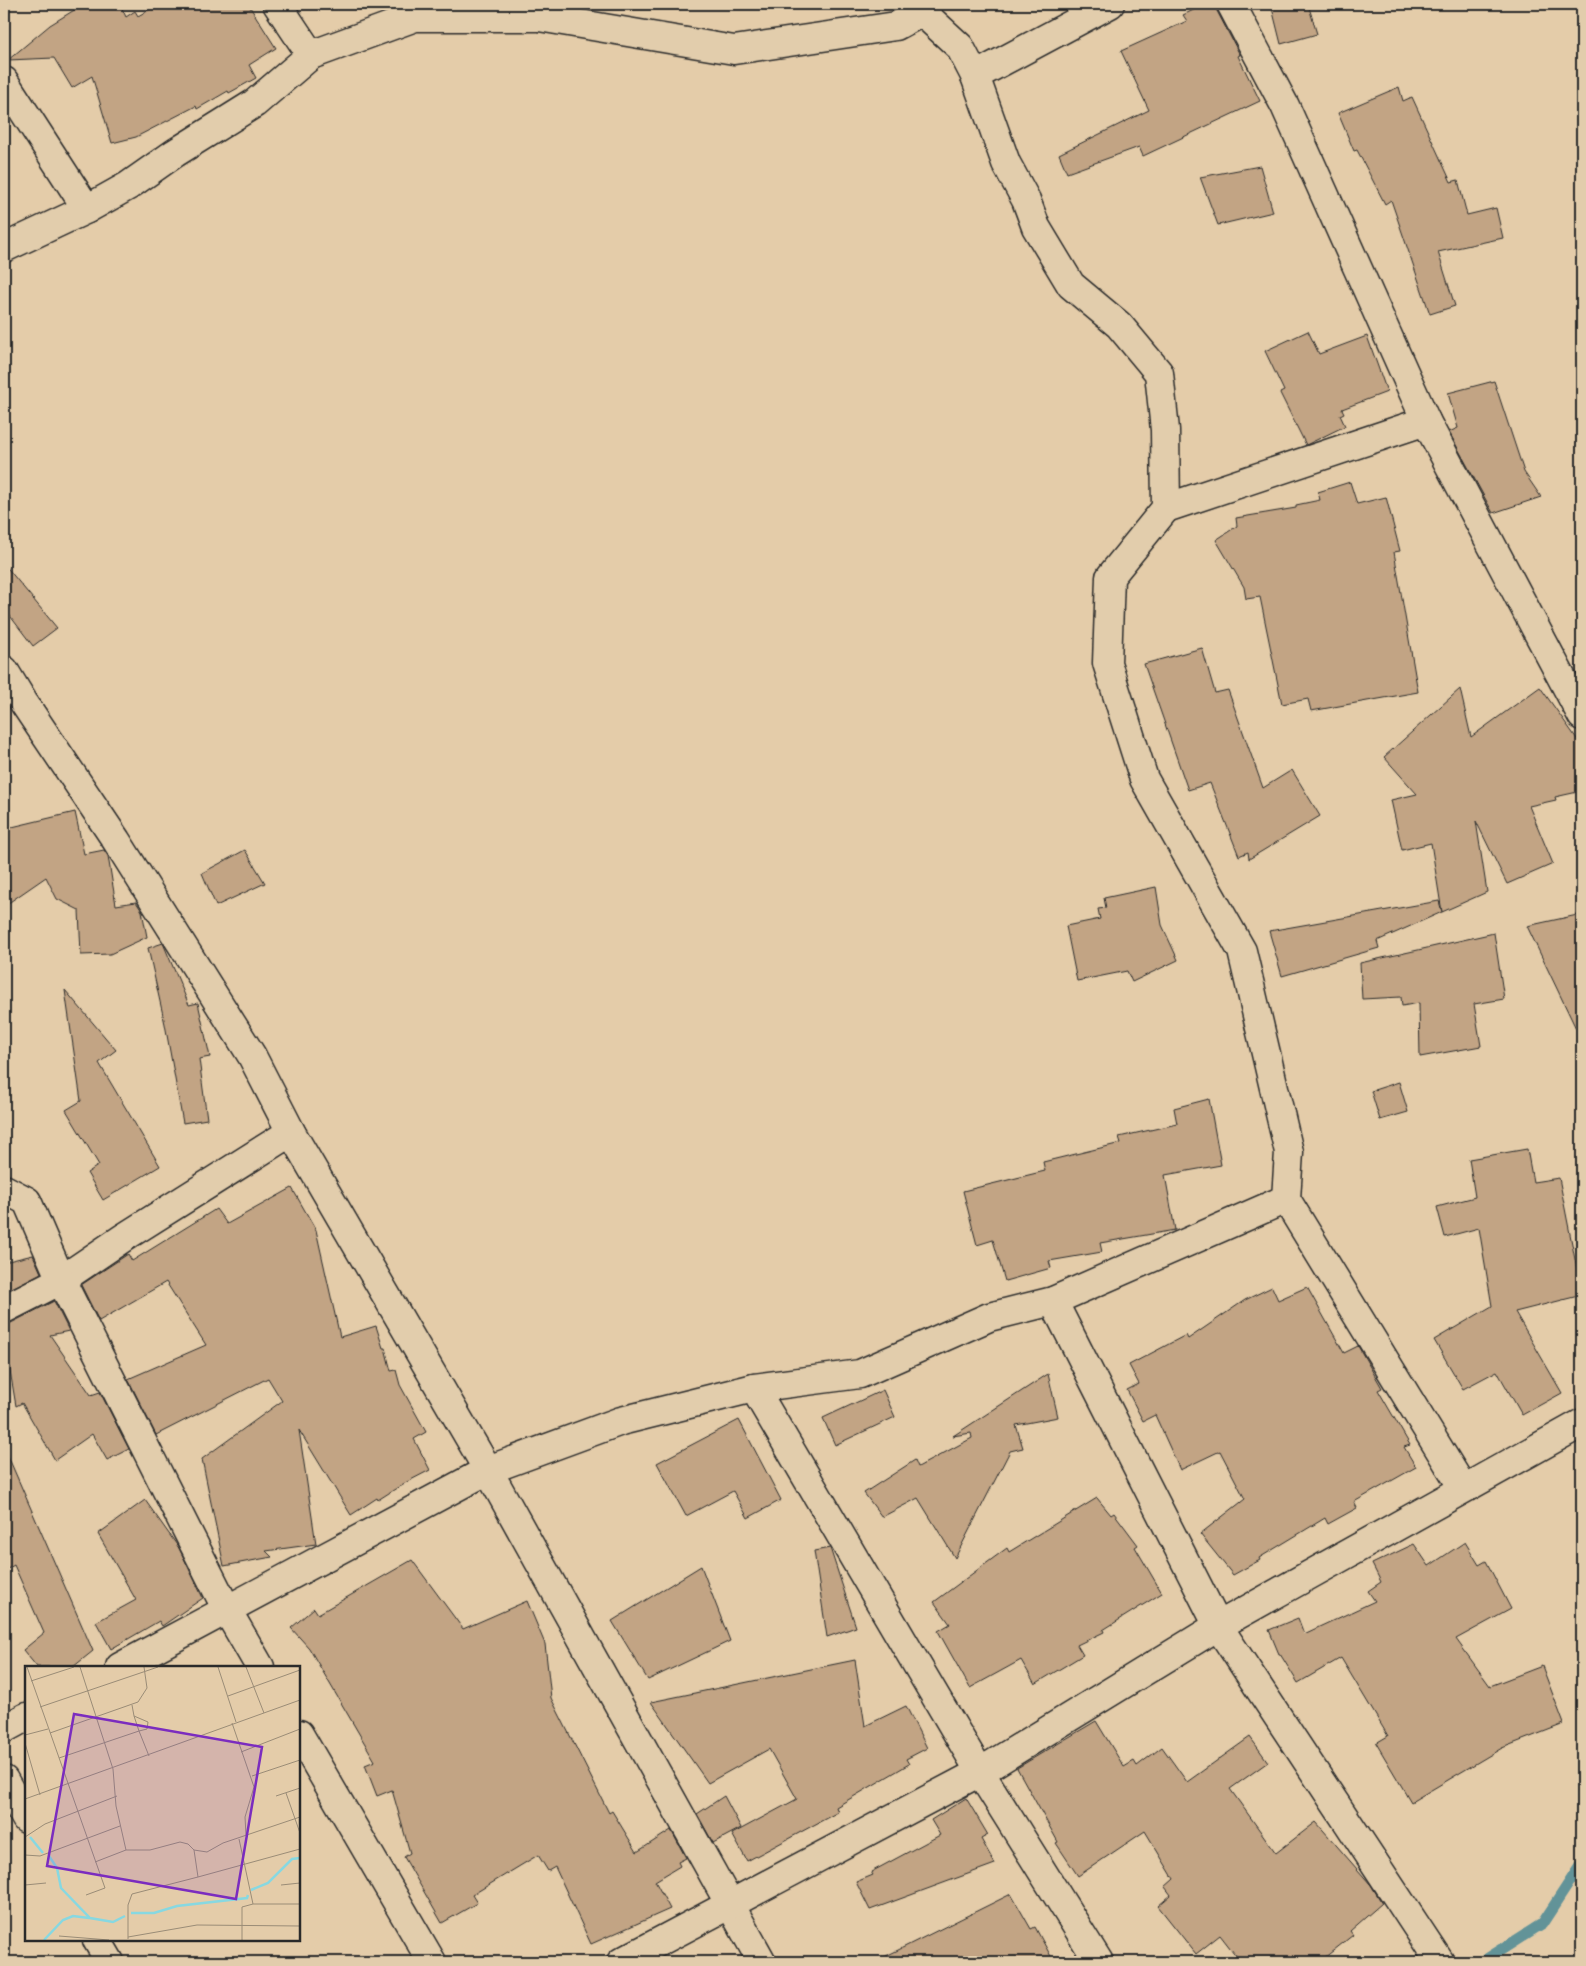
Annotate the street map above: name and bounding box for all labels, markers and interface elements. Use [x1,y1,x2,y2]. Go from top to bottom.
inset map [25,1666,300,1941]

